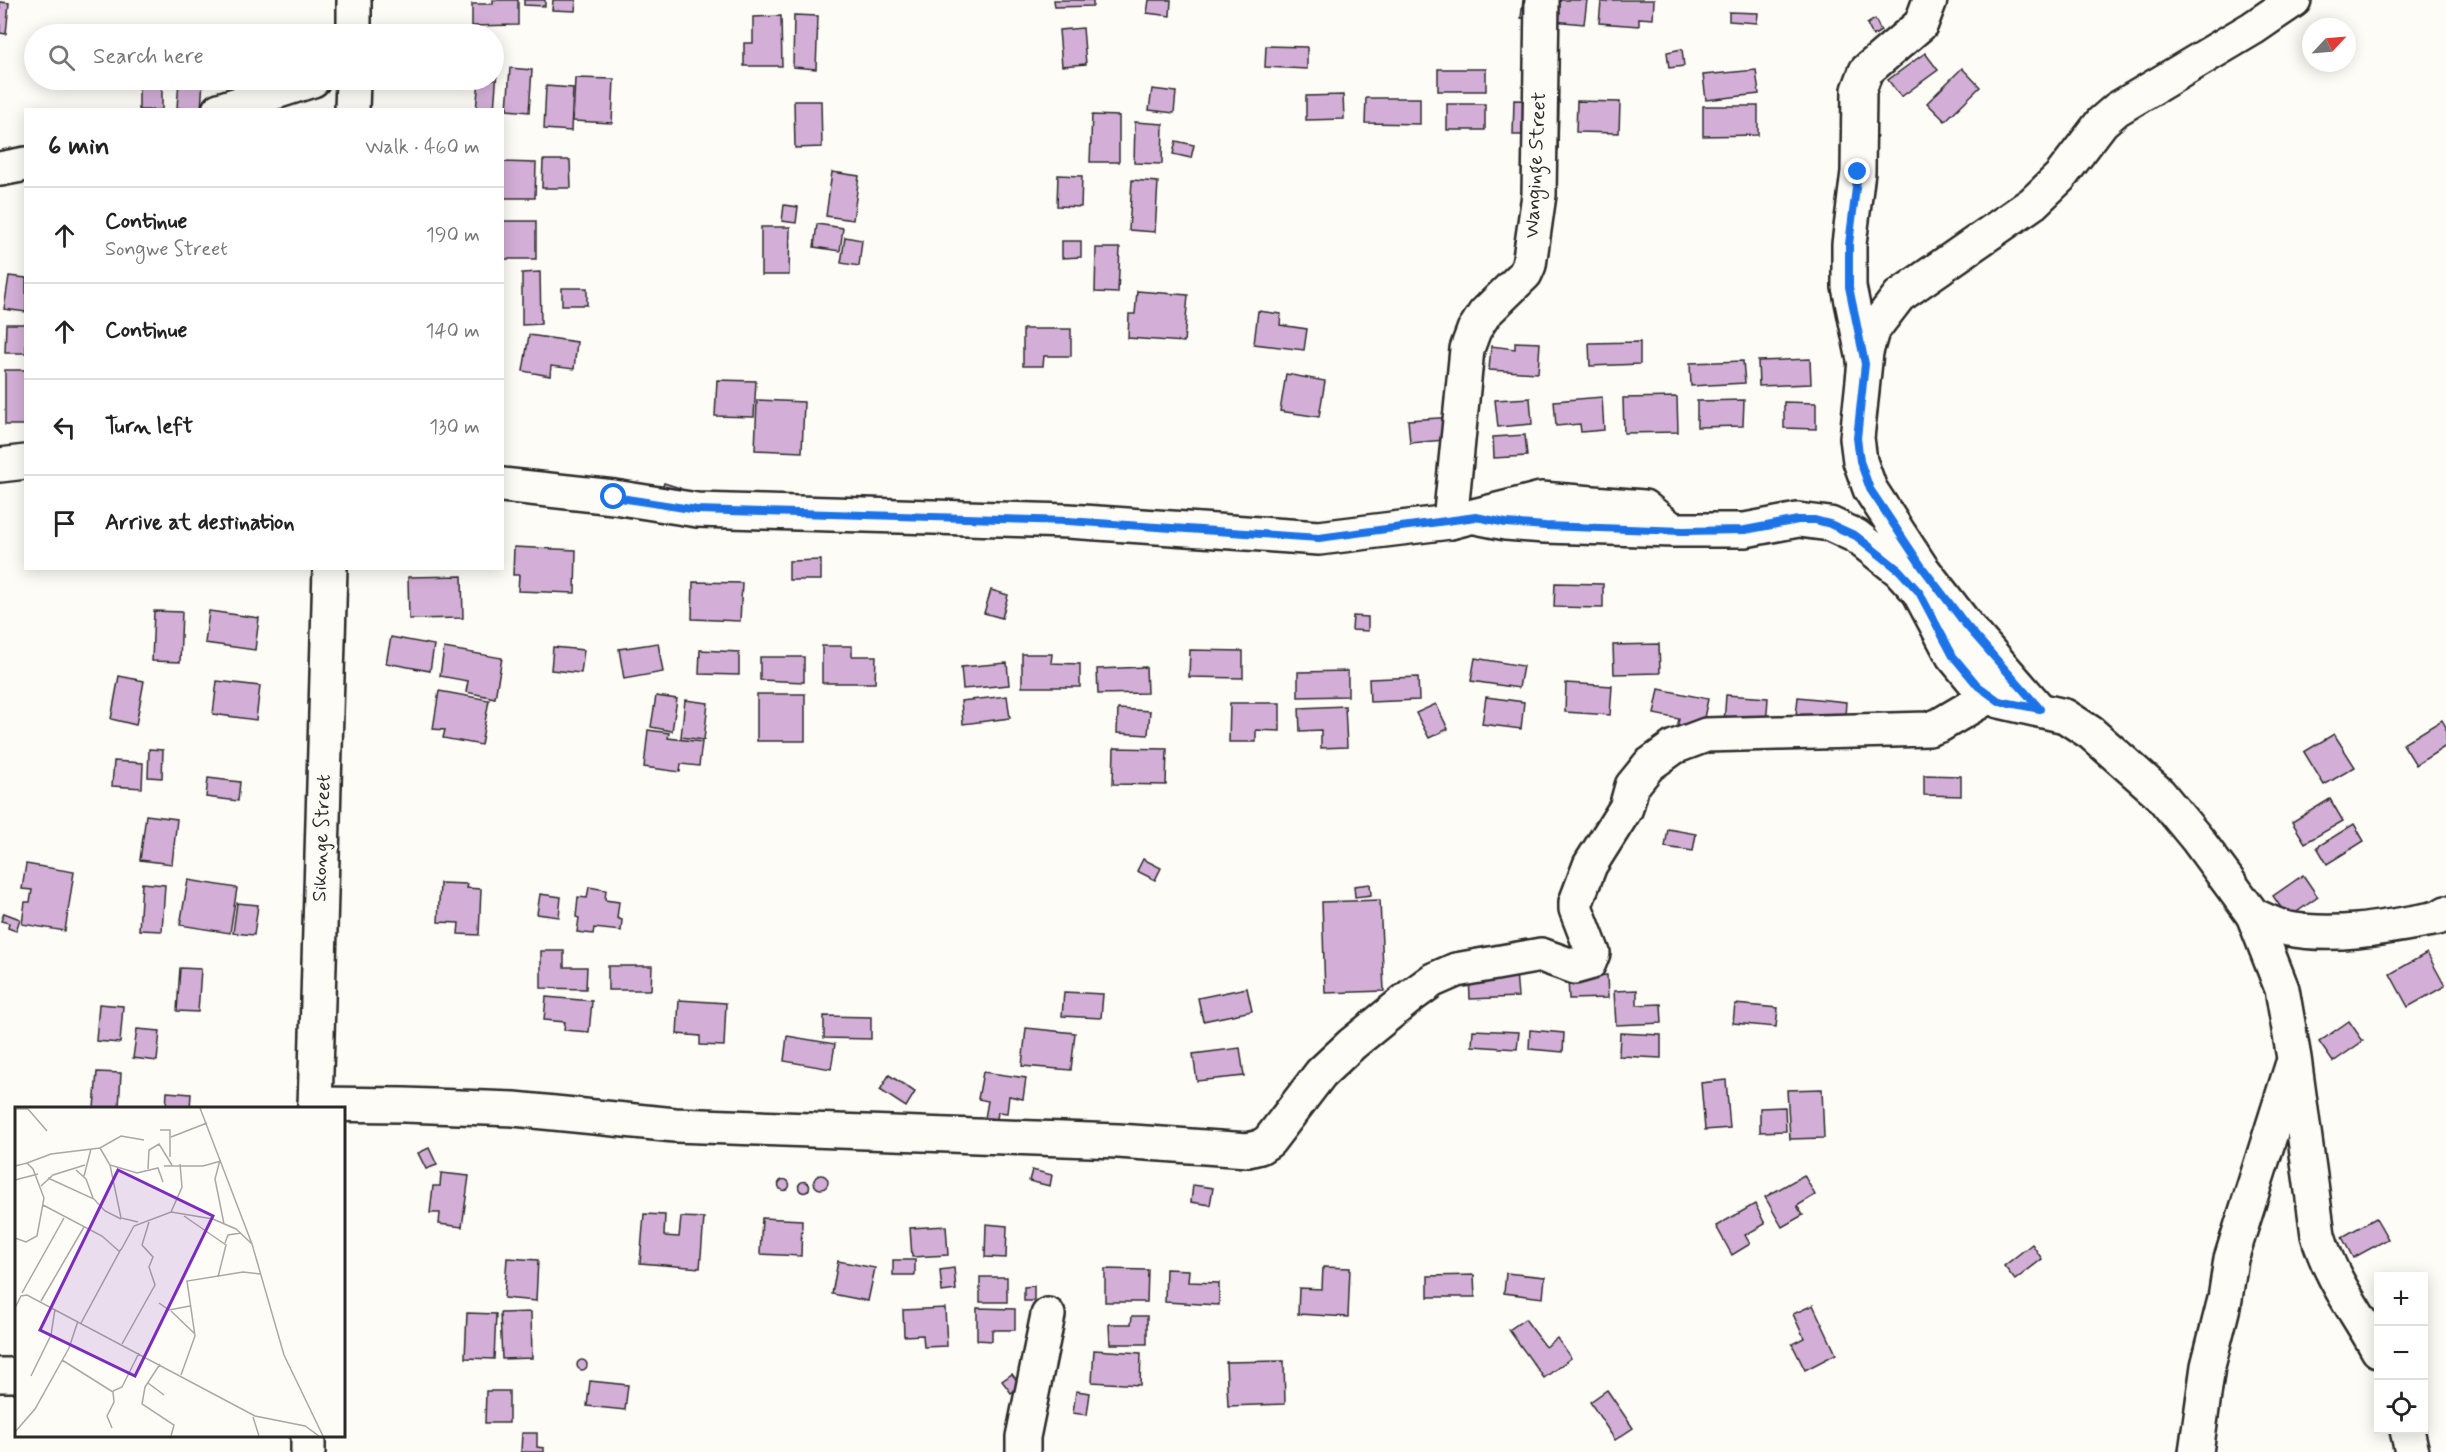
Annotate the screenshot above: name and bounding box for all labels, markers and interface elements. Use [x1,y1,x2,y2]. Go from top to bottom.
north arrow [2302,18,2356,72]
search box [24,24,504,90]
icon: search [45,41,78,74]
text: Search here [93,43,204,71]
street label: Wanginge Street [1519,91,1555,239]
text: 6 min [48,130,110,164]
text: Walk · 460 m [365,134,480,161]
route end [1844,158,1870,184]
text: Continue [105,208,187,236]
icon: ahead [48,219,81,252]
text: 190 m [426,222,480,249]
text: Songwe Street [105,236,228,263]
icon: ahead [48,315,81,348]
text: Continue [105,317,187,345]
text: 140 m [426,318,480,345]
icon: left [48,411,81,444]
text: Turn left [105,413,193,441]
text: 130 m [429,414,480,441]
route start [600,483,626,509]
icon: arrive [48,507,81,540]
text: Arrive at destination [105,509,295,537]
street label: Sikonge Street [306,774,338,902]
inset map [15,1107,345,1437]
map controls [2374,1272,2428,1434]
button: + [2374,1272,2428,1326]
button: − [2374,1326,2428,1380]
button: locate [2374,1380,2428,1434]

